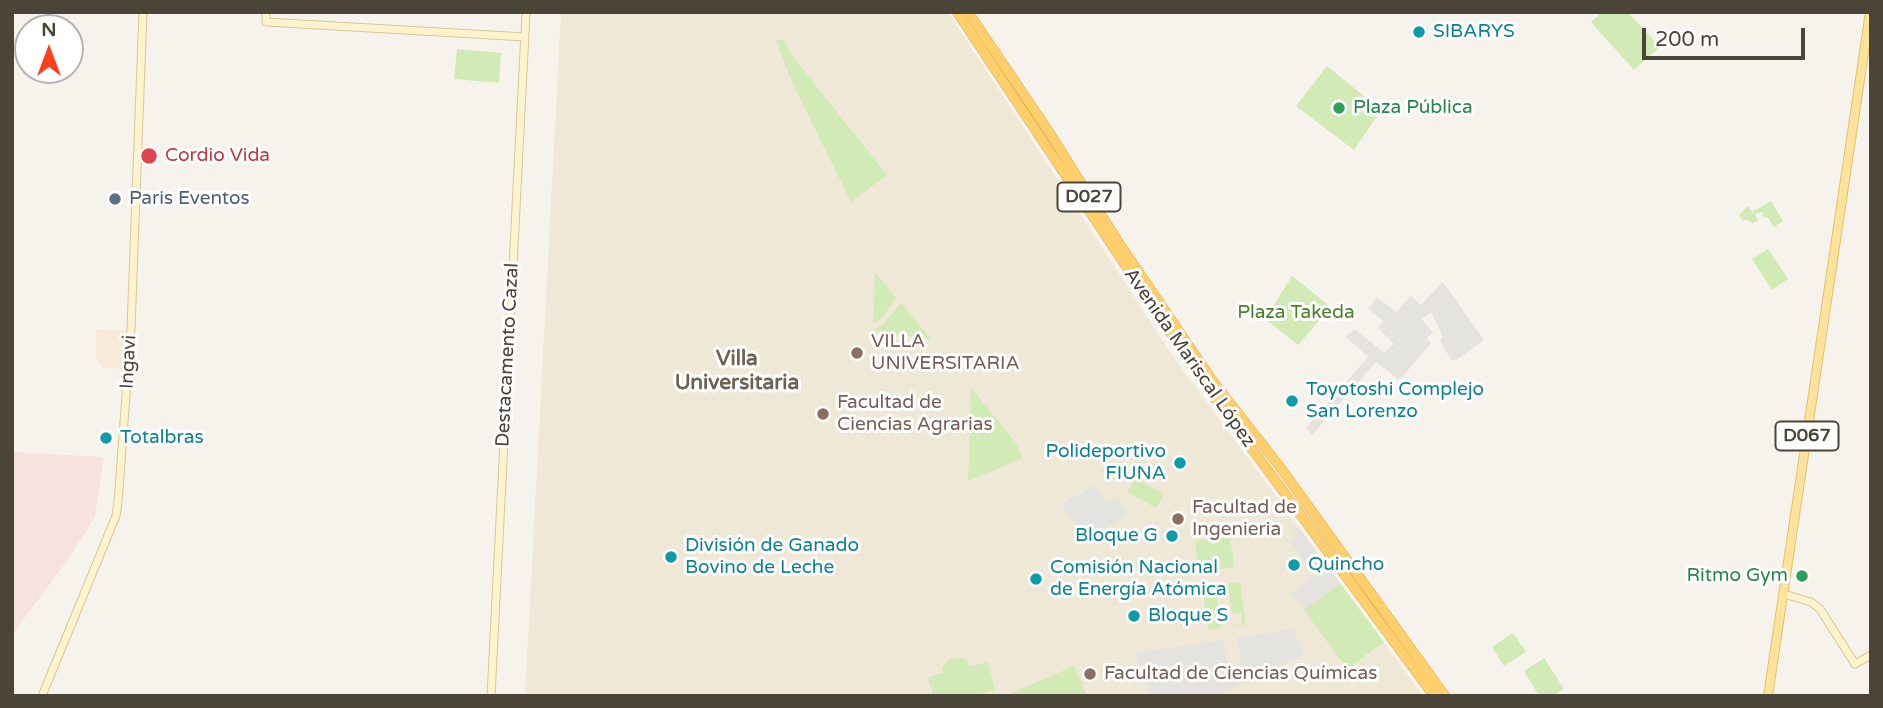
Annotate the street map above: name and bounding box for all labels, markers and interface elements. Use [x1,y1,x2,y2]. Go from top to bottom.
north arrow [14,14,84,84]
scale bar [1645,14,1808,58]
text: N [41,19,57,41]
place label: SIBARYS [1433,21,1515,43]
marker: SIBARYS [1411,24,1427,40]
text: 200 m [1655,27,1719,52]
place label: Plaza Pública [1353,97,1473,119]
marker: Plaza Pública [1331,100,1347,116]
place label: Cordio Vida [165,145,270,167]
marker: Cordio Vida [139,146,159,166]
road number: D027 [1058,182,1120,212]
place label: Paris Eventos [129,188,250,210]
marker: Paris Eventos [107,191,123,207]
street label: Destacamento Cazal [492,262,524,448]
street label: Avenida Mariscal López [1118,264,1260,452]
park label: Plaza Takeda [1237,302,1355,324]
place label: VILLA UNIVERSITARIA [871,331,1020,375]
street label: Ingavi [116,334,142,390]
marker: VILLA UNIVERSITARIA [849,345,865,361]
district label: Villa Universitaria [675,346,799,396]
place label: Toyotoshi Complejo San Lorenzo [1306,379,1484,423]
place label: Facultad de Ciencias Agrarias [837,392,993,436]
marker: Toyotoshi Complejo San Lorenzo [1284,393,1300,409]
marker: Facultad de Ciencias Agrarias [815,406,831,422]
road number: D067 [1776,422,1839,450]
place label: Totalbras [120,427,204,449]
marker: Totalbras [98,430,114,446]
place label: Polideportivo FIUNA [1045,441,1166,485]
marker: Polideportivo FIUNA [1172,455,1188,471]
place label: Facultad de Ingenieria [1192,497,1297,541]
marker: Facultad de Ingenieria [1170,511,1186,527]
place label: Bloque G [1075,525,1158,547]
marker: Bloque G [1164,528,1180,544]
place label: División de Ganado Bovino de Leche [685,535,859,579]
marker: División de Ganado Bovino de Leche [663,549,679,565]
place label: Quincho [1308,554,1384,576]
place label: Comisión Nacional de Energía Atómica [1050,557,1227,601]
marker: Quincho [1286,557,1302,573]
place label: Ritmo Gym [1687,565,1788,587]
marker: Ritmo Gym [1794,568,1810,584]
marker: Comisión Nacional de Energía Atómica [1028,571,1044,587]
place label: Bloque S [1148,605,1228,627]
marker: Bloque S [1126,608,1142,624]
place label: Facultad de Ciencias Químicas [1104,663,1377,685]
marker: Facultad de Ciencias Químicas [1082,666,1098,682]

